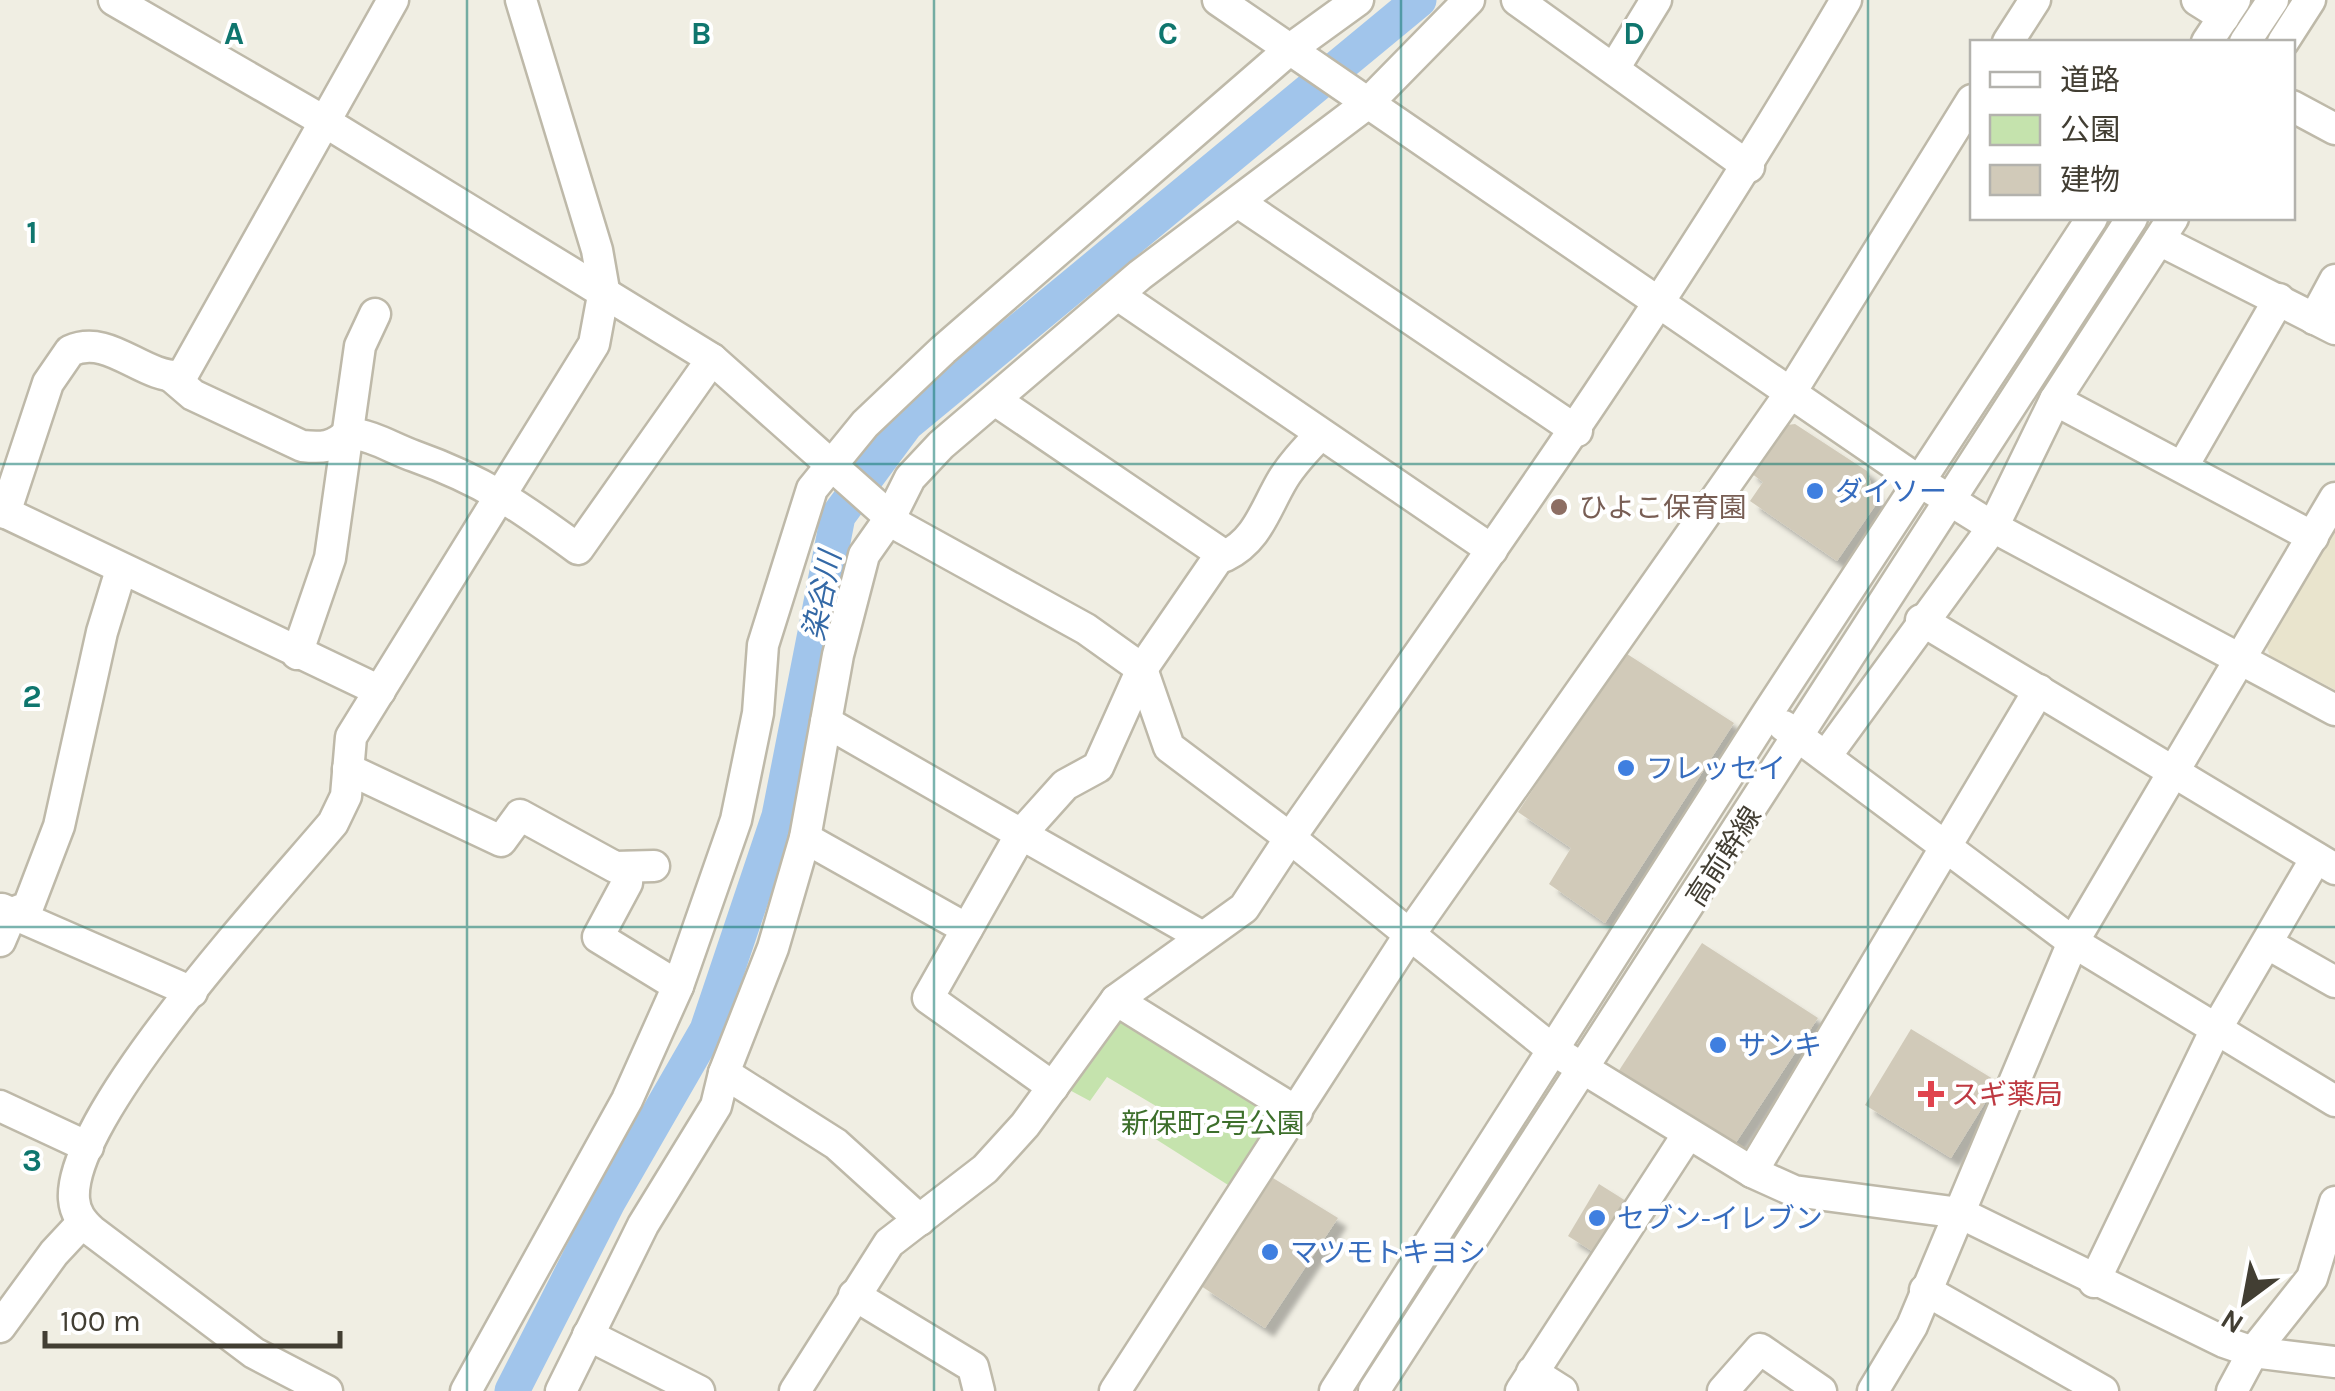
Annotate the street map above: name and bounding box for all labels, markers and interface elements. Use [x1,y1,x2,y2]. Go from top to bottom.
text: A [224,15,244,52]
text: B [691,15,711,52]
text: C [1158,15,1178,52]
text: D [1623,15,1645,52]
legend [1970,40,2295,220]
text: 道路 [2060,62,2120,98]
text: 公園 [2060,112,2120,148]
text: 建物 [2060,162,2120,198]
text: 1 [26,214,38,251]
place label: ダイソー [1835,475,1947,508]
marker: ダイソー [1804,480,1826,502]
place label: ひよこ保育園 [1579,491,1747,524]
marker: ひよこ保育園 [1548,496,1570,518]
water label: 染谷川 [796,545,849,644]
text: 2 [22,678,42,715]
place label: フレッセイ [1646,752,1786,785]
marker: フレッセイ [1615,757,1637,779]
street label: 高前幹線 [1679,800,1768,912]
place label: サンキ [1738,1029,1822,1062]
marker: サンキ [1707,1034,1729,1056]
place label: スギ薬局 [1951,1078,2063,1111]
marker: スギ薬局 [1920,1083,1942,1105]
park label: 新保町2号公園 [1121,1107,1305,1140]
text: 3 [22,1142,42,1179]
place label: セブン-イレブン [1617,1202,1823,1235]
marker: セブン-イレブン [1586,1207,1608,1229]
place label: マツモトキヨシ [1290,1236,1486,1269]
marker: マツモトキヨシ [1259,1241,1281,1263]
north arrow [2195,1251,2295,1351]
scale bar [45,1286,340,1348]
text: N [2215,1302,2249,1341]
text: 100 m [60,1303,141,1339]

